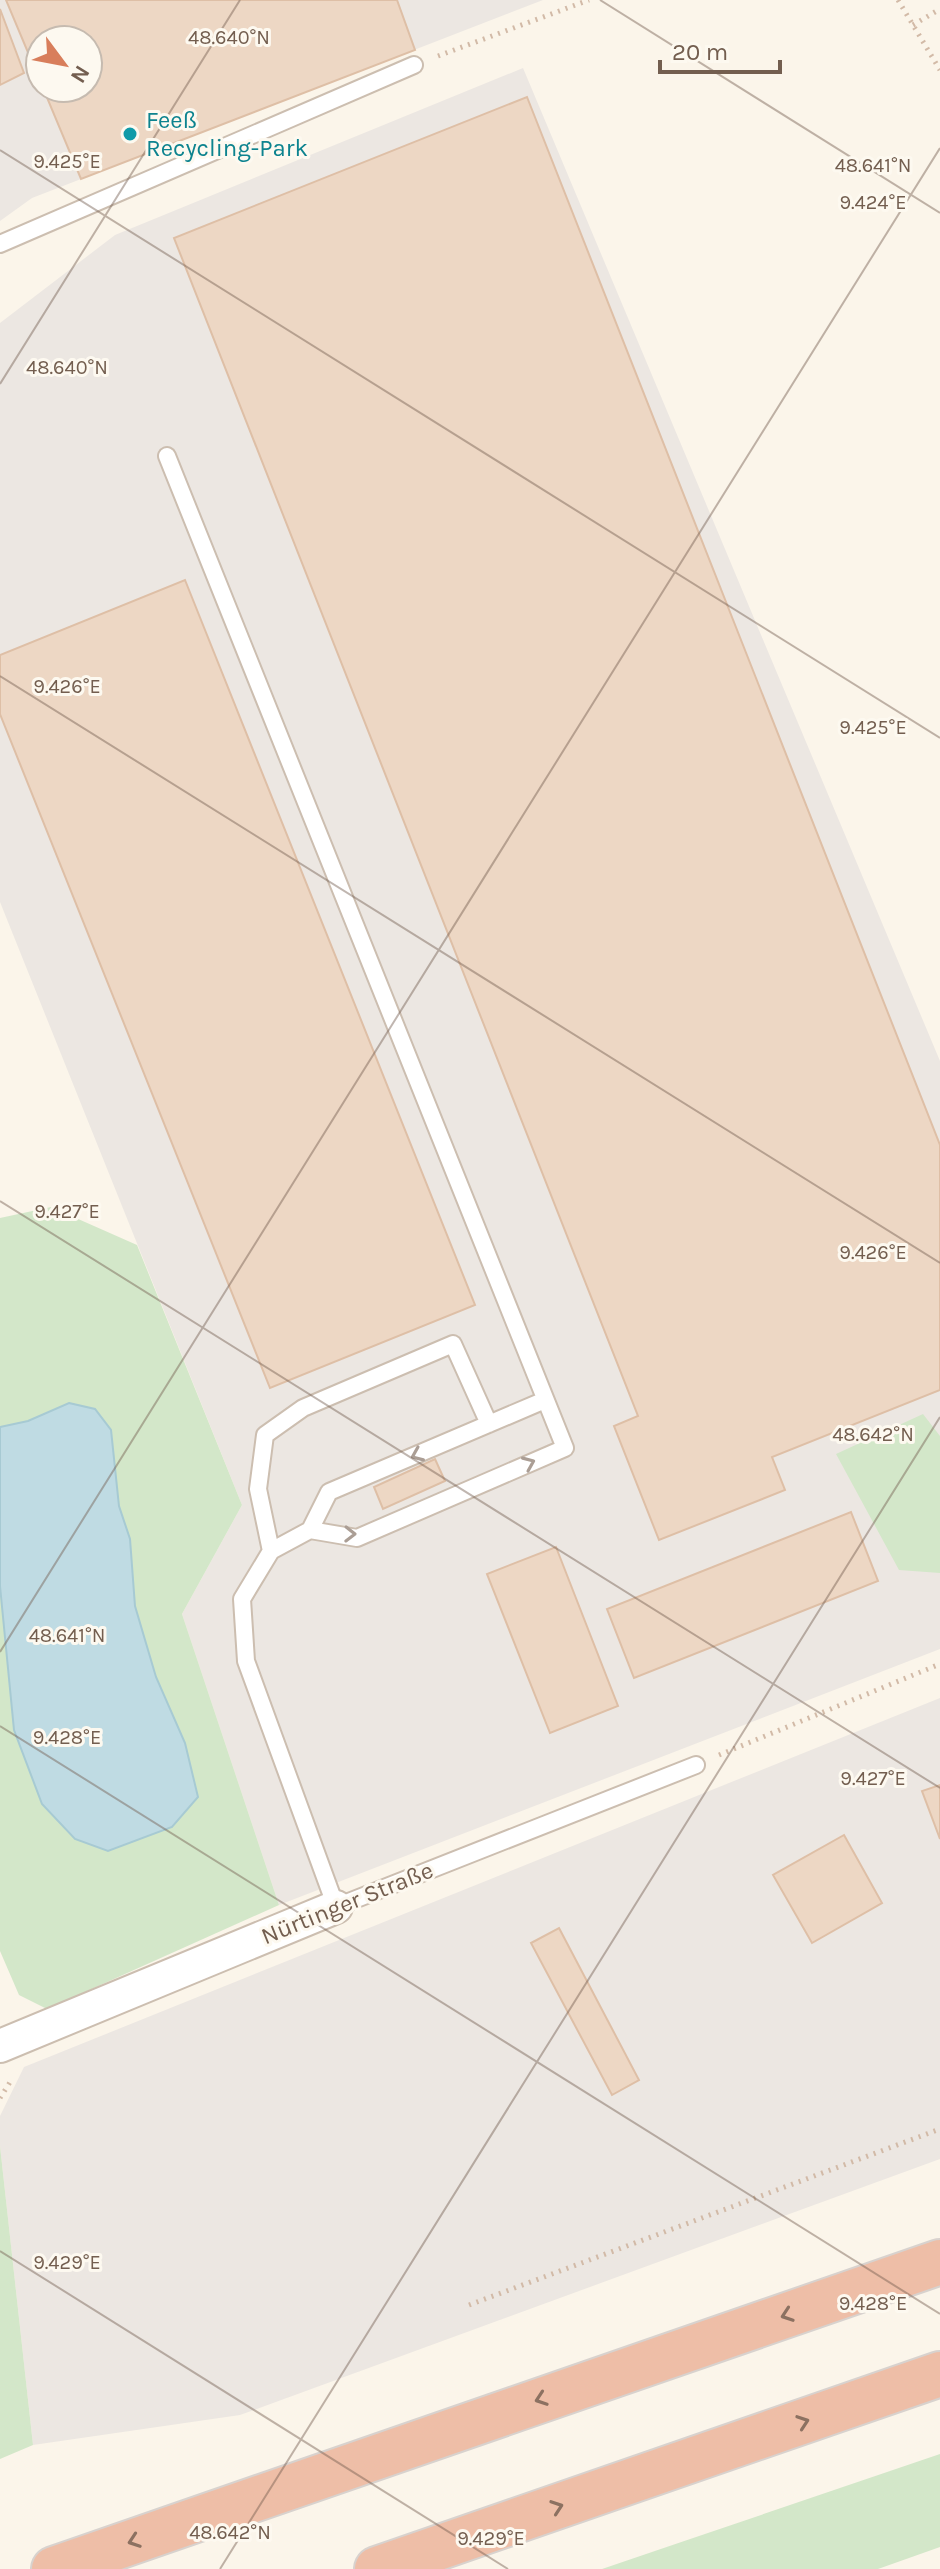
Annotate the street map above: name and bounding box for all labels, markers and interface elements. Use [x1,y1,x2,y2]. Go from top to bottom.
north arrow [24,24,104,104]
scale bar [660,24,780,74]
text: 48.640°N [188,26,270,49]
text: 20 m [672,38,728,66]
text: N [65,60,95,88]
place label: Feeß Recycling-Park [146,106,308,162]
marker: Feeß Recycling-Park [121,125,139,143]
text: 9.425°E [33,150,101,173]
text: 48.641°N [835,154,911,177]
text: 9.424°E [839,191,907,214]
text: 48.640°N [26,356,108,379]
text: 9.426°E [33,675,101,698]
text: 9.425°E [839,716,907,739]
text: 9.427°E [34,1200,100,1223]
text: 9.426°E [839,1241,907,1264]
text: 48.642°N [832,1423,914,1446]
one-way arrow [411,1445,425,1461]
one-way arrow [521,1457,535,1473]
one-way arrow [345,1526,357,1543]
text: 48.641°N [29,1624,105,1647]
text: 9.428°E [33,1726,101,1749]
text: 9.427°E [840,1767,906,1790]
street label: Nürtinger Straße [257,1856,437,1950]
text: 9.429°E [33,2251,101,2274]
text: 9.428°E [839,2292,907,2315]
one-way arrow [781,2305,795,2321]
one-way arrow [535,2390,549,2406]
one-way arrow [795,2415,809,2431]
one-way arrow [549,2500,563,2516]
text: 48.642°N [189,2521,271,2544]
text: 9.429°E [457,2527,525,2550]
one-way arrow [128,2531,142,2547]

